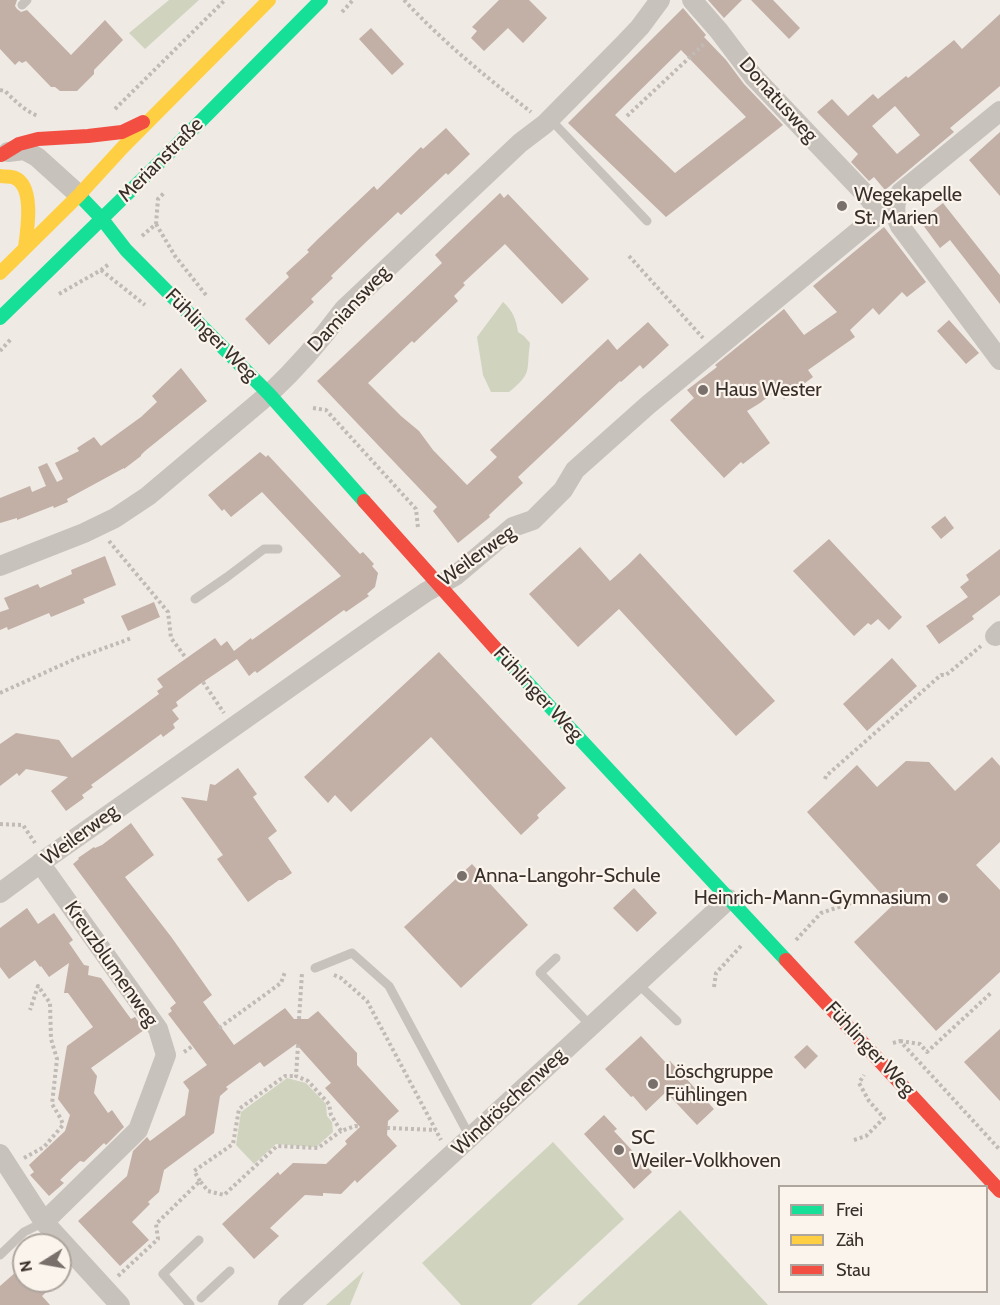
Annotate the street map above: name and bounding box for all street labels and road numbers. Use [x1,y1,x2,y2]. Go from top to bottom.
street label: Donatusweg [734,53,822,147]
street label: Merianstraße [114,113,208,207]
street label: Damiansweg [303,261,395,357]
street label: Fühlinger Weg [160,284,262,386]
street label: Weilerweg [434,520,520,592]
street label: Fühlinger Weg [488,642,588,746]
street label: Weilerweg [37,799,123,871]
street label: Kreuzblumenweg [59,897,163,1031]
street label: Fühlinger Weg [820,997,920,1101]
street label: Windröschenweg [447,1043,571,1161]

